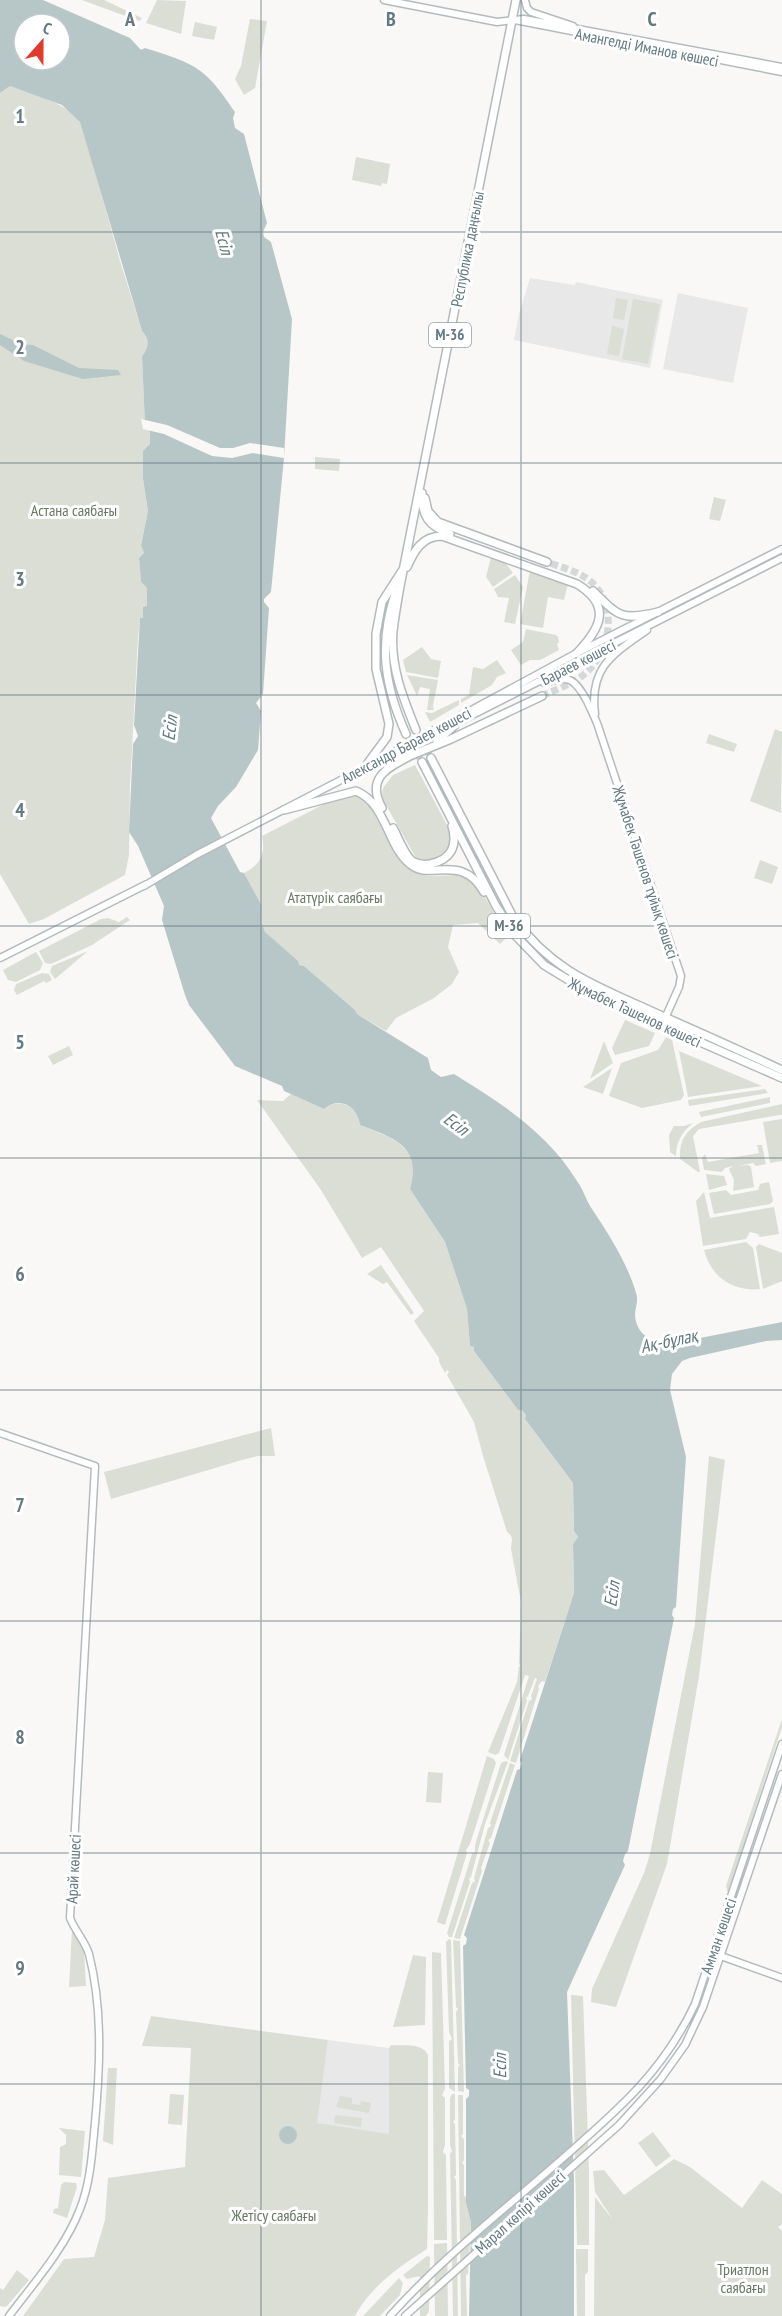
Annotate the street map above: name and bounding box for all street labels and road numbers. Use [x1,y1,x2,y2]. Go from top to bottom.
street label: Амангелді Иманов көшесі [574,23,720,71]
street label: Республика даңғылы [446,189,488,309]
road number: M-36 [429,323,471,347]
street label: Бараев көшесі [537,635,619,689]
street label: Александр Бараев көшесі [338,702,474,788]
street label: Жұмабек Тәшенов тұйық көшесі [608,782,684,961]
road number: M-36 [488,914,530,938]
street label: Жұмабек Тәшенов көшесі [564,972,705,1052]
street label: Арай көшесі [61,1834,85,1904]
street label: Амман көшесі [696,1895,740,1977]
street label: Марал көпірі көшесі [471,2166,569,2258]

